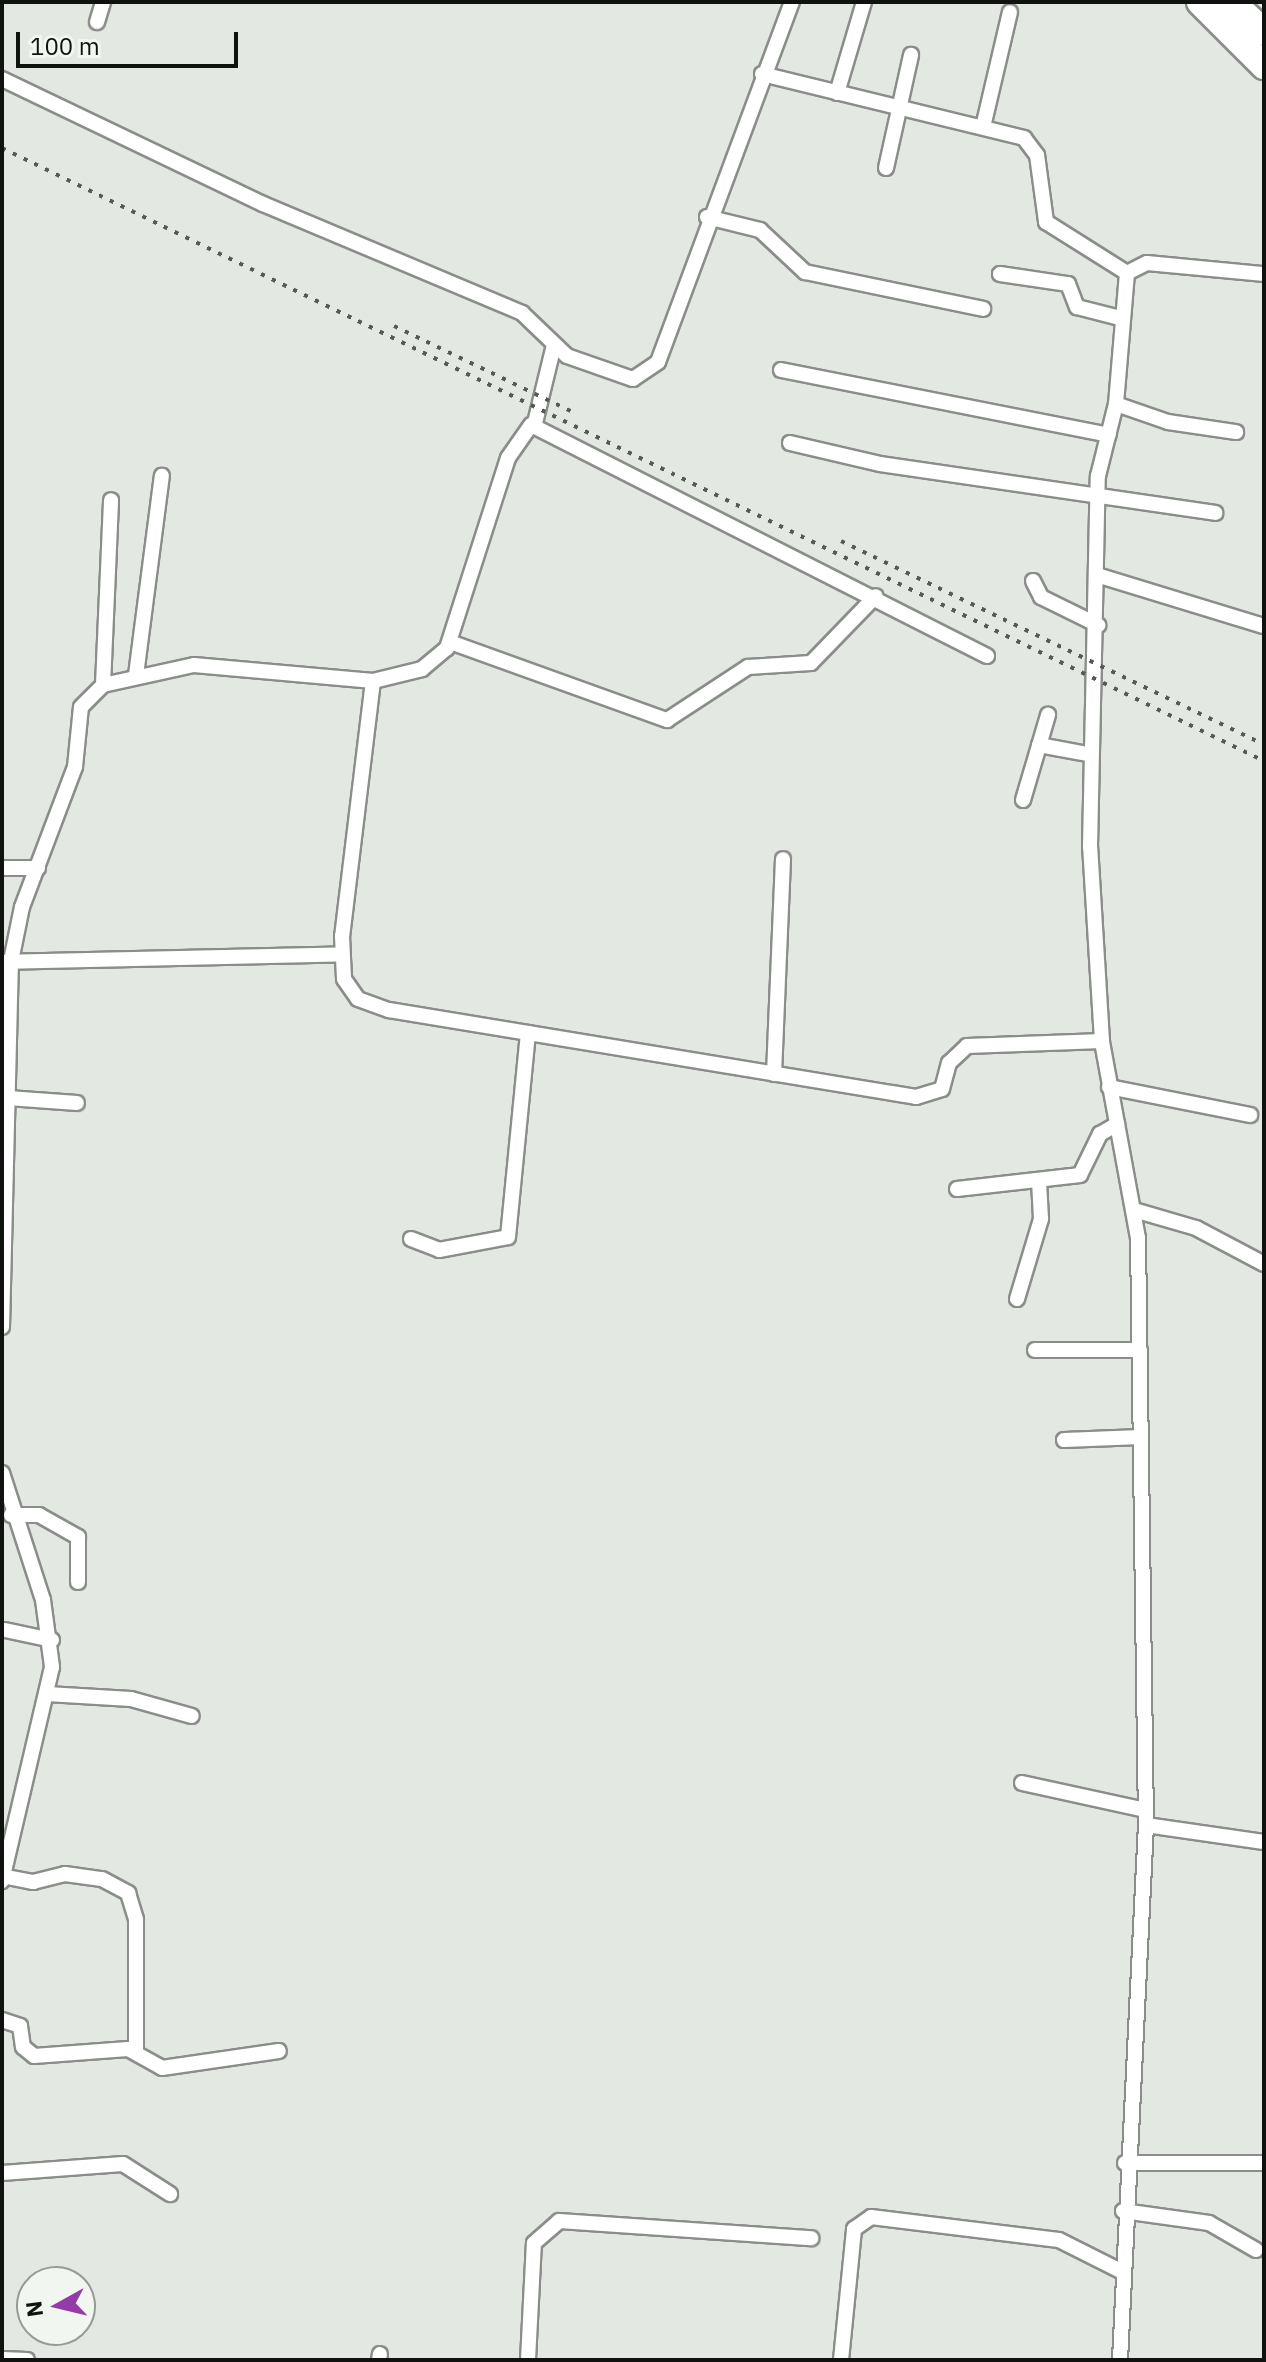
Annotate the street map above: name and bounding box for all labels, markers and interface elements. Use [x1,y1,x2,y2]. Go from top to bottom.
scale bar [20,16,242,66]
text: 100 m [30,30,100,62]
north arrow [16,2266,96,2346]
text: N [18,2299,49,2319]

